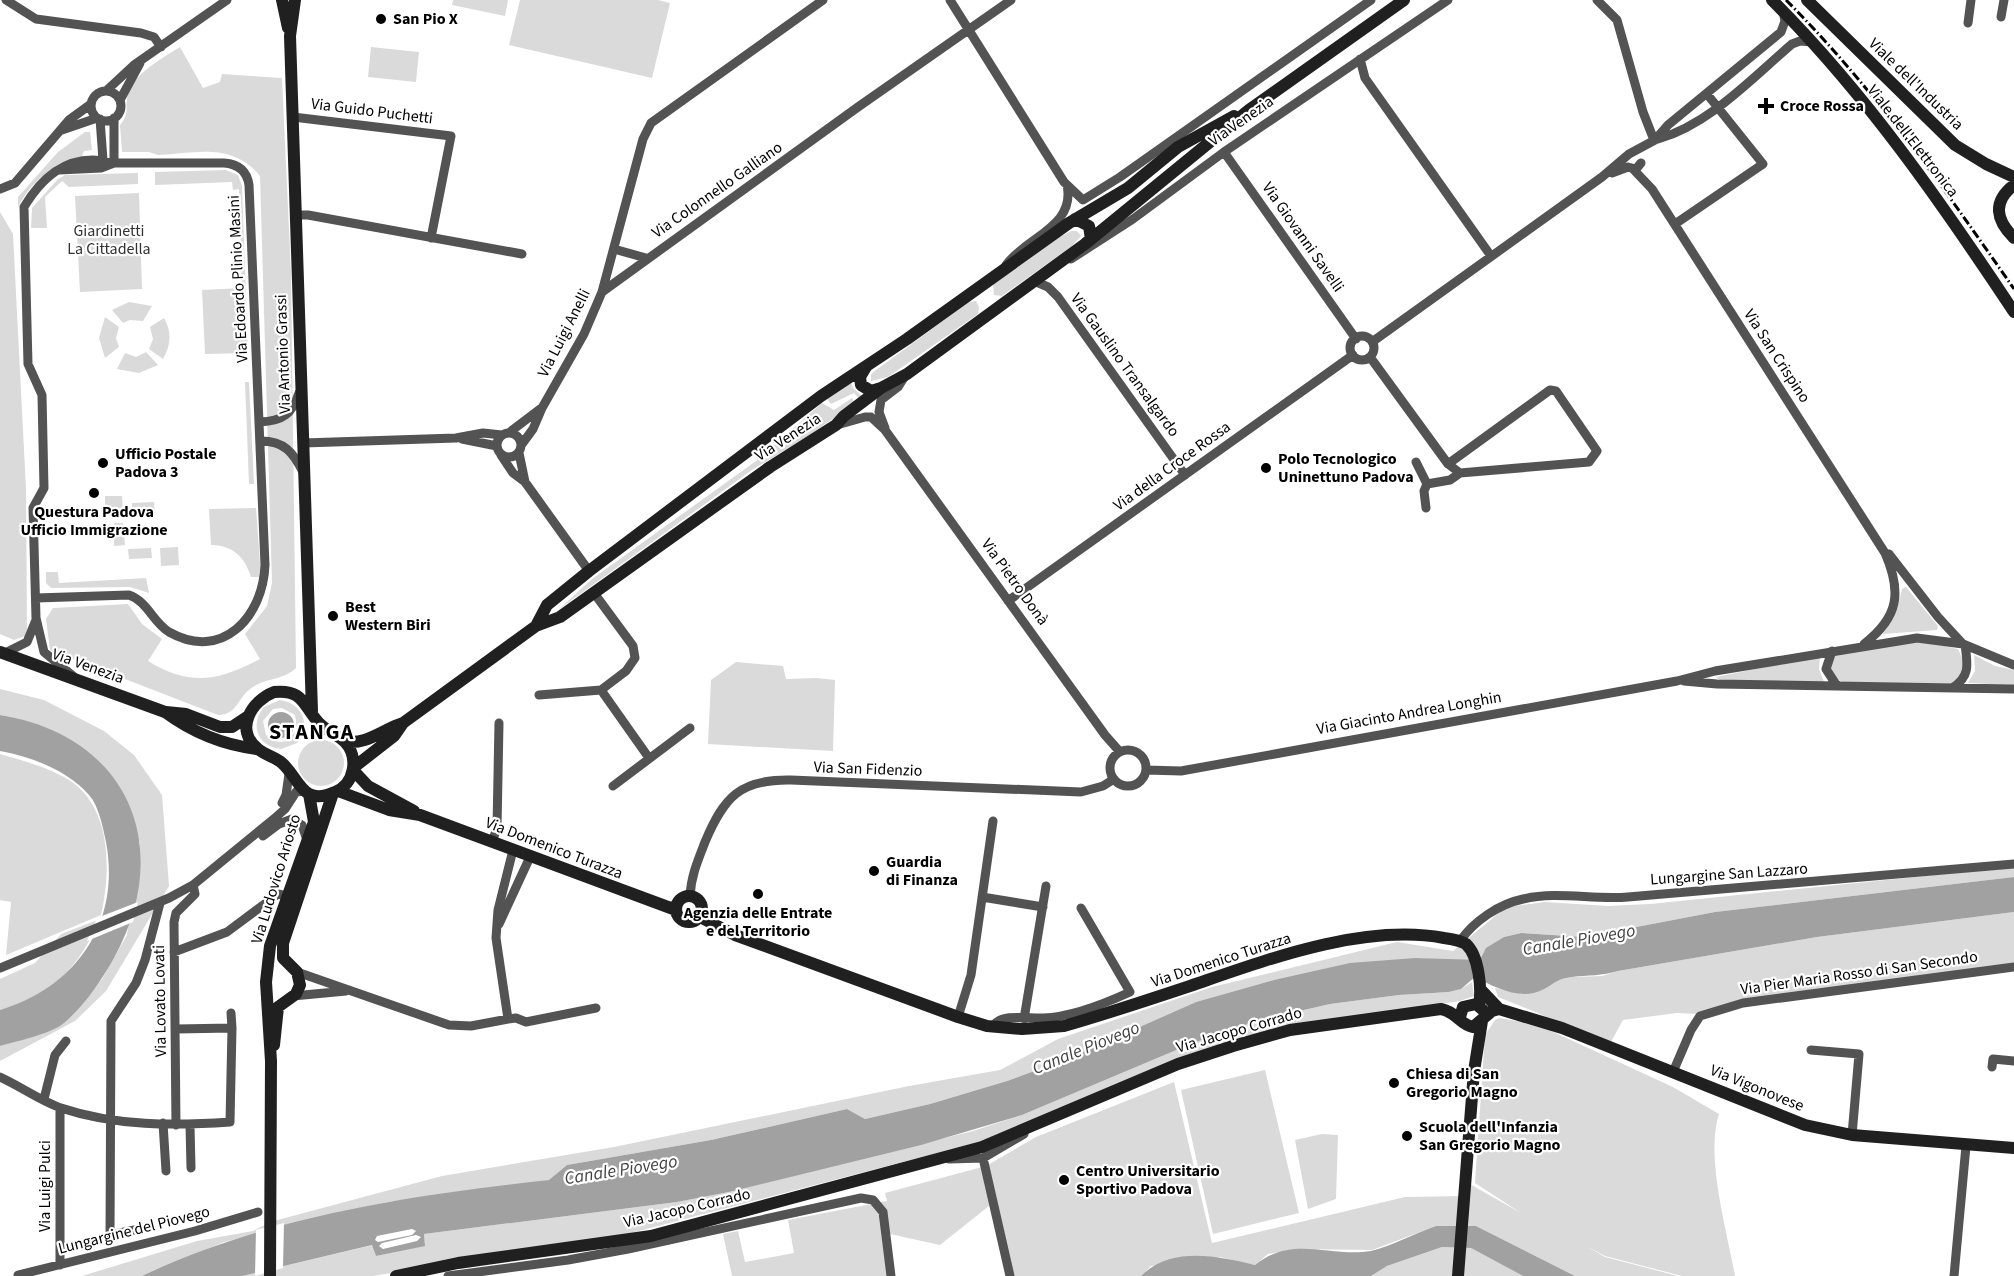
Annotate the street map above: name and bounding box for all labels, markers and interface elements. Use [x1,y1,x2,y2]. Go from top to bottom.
place label: San Pio X [393,8,458,30]
marker: San Pio X [374,12,388,26]
street label: Viale dell'Industria [1864,33,1968,135]
street label: Viale dell'Elettronica [1862,80,1964,202]
street label: Via Venezia [1204,91,1278,151]
street label: Via Guido Puchetti [310,93,434,129]
place label: Croce Rossa [1780,95,1864,117]
marker: Croce Rossa [1757,97,1775,115]
street label: Via Colonnello Galliano [647,137,787,243]
street label: Via Giovanni Savelli [1257,178,1349,296]
street label: Via Edoardo Plinio Masini [223,195,253,363]
park label: Giardinetti La Cittadella [67,220,151,260]
street label: Via Luigi Anelli [532,285,596,381]
street label: Via Gauslino Transalgardo [1065,289,1185,441]
street label: Via Antonio Grassi [270,294,296,414]
street label: Via San Crispino [1738,305,1816,407]
street label: Via Venezia [751,407,825,467]
street label: Via della Croce Rossa [1109,416,1235,516]
place label: Ufficio Postale Padova 3 [115,443,216,483]
place label: Polo Tecnologico Uninettuno Padova [1278,448,1414,488]
marker: Ufficio Postale Padova 3 [96,456,110,470]
marker: Polo Tecnologico Uninettuno Padova [1259,461,1273,475]
marker: Questura Padova Ufficio Immigrazione [87,486,101,500]
place label: Questura Padova Ufficio Immigrazione [20,501,168,541]
street label: Via Pietro Donà [976,534,1054,630]
place label: Best Western Biri [345,596,431,636]
marker: Best Western Biri [326,609,340,623]
street label: Via Venezia [49,643,127,689]
street label: Via Giacinto Andrea Longhin [1315,686,1503,740]
district label: STANGA [269,716,355,748]
street label: Via San Fidenzio [813,756,923,782]
street label: Via Ludovico Ariosto [246,811,306,947]
street label: Via Domenico Turazza [482,812,626,884]
place label: Guardia di Finanza [886,851,958,891]
street label: Lungargine San Lazzaro [1649,858,1809,890]
marker: Guardia di Finanza [867,864,881,878]
marker: Agenzia delle Entrate e del Territorio [751,887,765,901]
place label: Agenzia delle Entrate e del Territorio [683,902,832,942]
water label: Canale Piovego [1521,918,1637,962]
street label: Via Domenico Turazza [1148,927,1294,993]
street label: Via Lovato Lovati [148,945,172,1057]
street label: Via Pier Maria Rosso di San Secondo [1739,945,1979,1001]
street label: Via Jacopo Corrado [1174,1002,1304,1058]
water label: Canale Piovego [1028,1015,1144,1081]
street label: Via Vigonovese [1707,1059,1807,1117]
place label: Chiesa di San Gregorio Magno [1406,1063,1518,1103]
marker: Chiesa di San Gregorio Magno [1387,1076,1401,1090]
place label: Scuola dell'Infanzia San Gregorio Magno [1419,1116,1561,1156]
marker: Scuola dell'Infanzia San Gregorio Magno [1400,1129,1414,1143]
street label: Via Luigi Pulci [34,1140,56,1232]
water label: Canale Piovego [563,1149,679,1191]
place label: Centro Universitario Sportivo Padova [1076,1160,1220,1200]
marker: Centro Universitario Sportivo Padova [1057,1173,1071,1187]
street label: Via Jacopo Corrado [621,1183,753,1233]
street label: Lungargine del Piovego [56,1201,212,1259]

